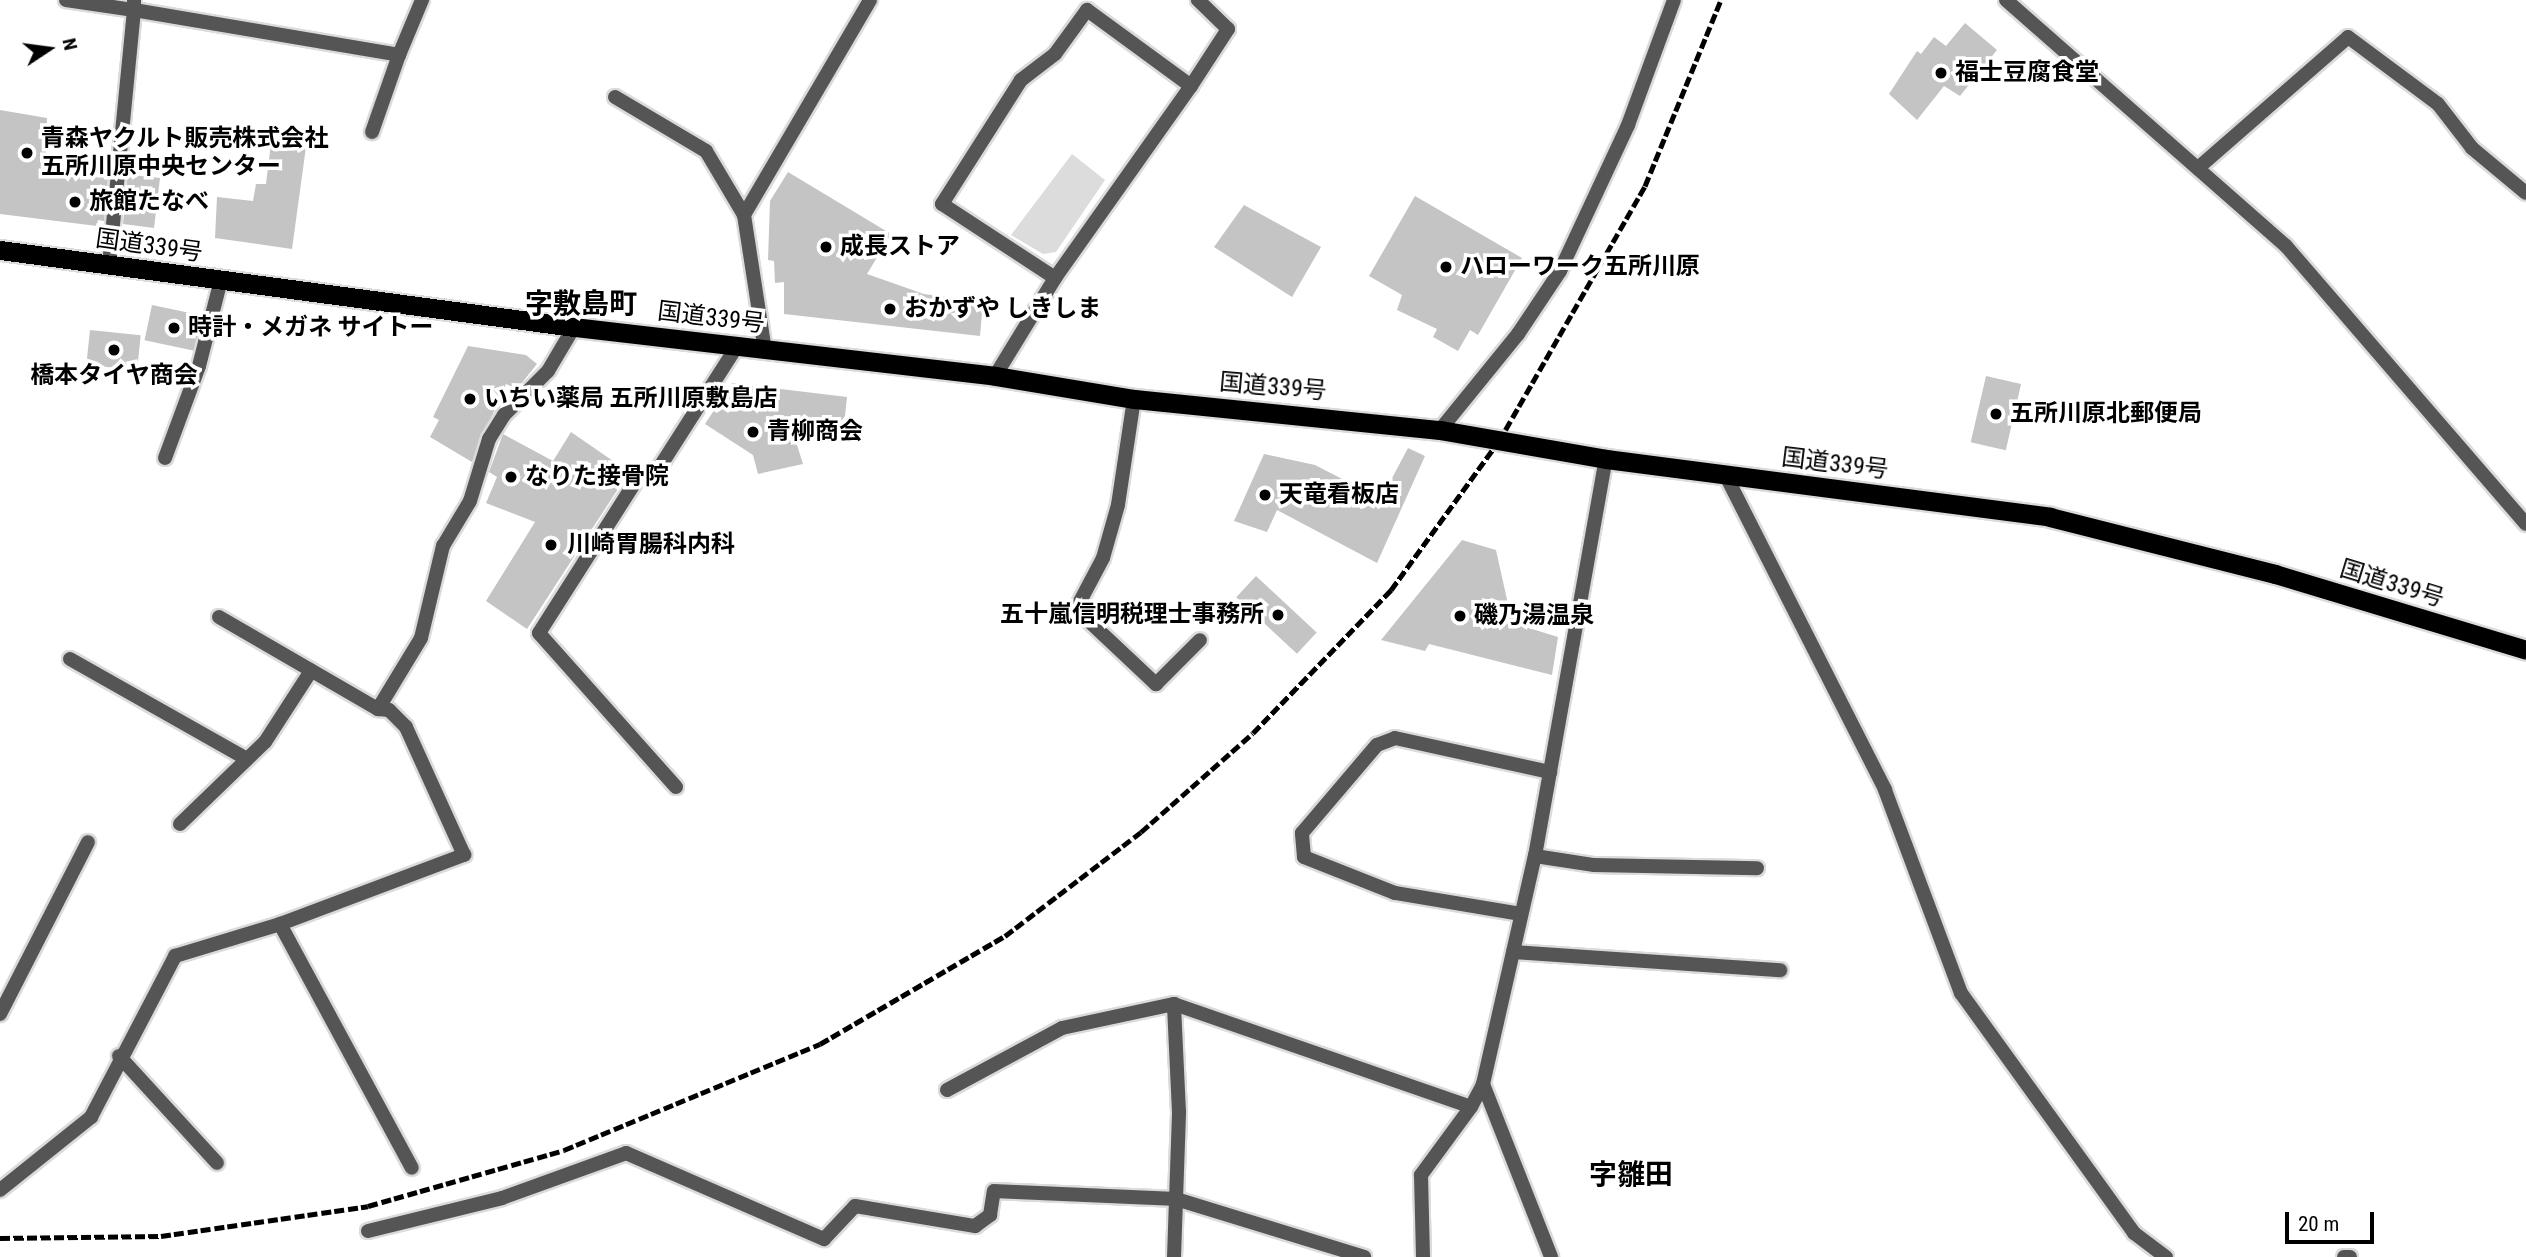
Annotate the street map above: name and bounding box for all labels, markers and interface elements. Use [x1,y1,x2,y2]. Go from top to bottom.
north arrow [14,14,84,84]
text: N [57,36,82,52]
place label: 福士豆腐食堂 [1955,59,2099,87]
marker: 福士豆腐食堂 [1933,65,1949,81]
place label: 青森ヤクルト販売株式会社 五所川原中央センター [41,125,329,181]
marker: 青森ヤクルト販売株式会社 五所川原中央センター [19,145,35,161]
place label: 旅館たなべ [89,188,209,216]
marker: 旅館たなべ [67,194,83,210]
street label: 国道339号 [94,224,204,268]
place label: 成長ストア [840,233,960,261]
marker: 成長ストア [818,239,834,255]
place label: ハローワーク五所川原 [1460,253,1700,281]
marker: ハローワーク五所川原 [1438,259,1454,275]
district label: 字敷島町 [525,287,637,321]
place label: おかずや しきしま [904,295,1102,323]
street label: 国道339号 [656,297,766,339]
marker: おかずや しきしま [882,301,898,317]
place label: 時計・メガネ サイトー [188,314,434,342]
marker: 時計・メガネ サイトー [166,320,182,336]
marker: 橋本タイヤ商会 [106,342,122,358]
place label: 橋本タイヤ商会 [30,362,198,390]
street label: 国道339号 [1218,368,1328,406]
place label: いちい薬局 五所川原敷島店 [484,385,778,413]
marker: いちい薬局 五所川原敷島店 [462,391,478,407]
place label: 五所川原北郵便局 [2010,400,2202,428]
marker: 五所川原北郵便局 [1988,406,2004,422]
place label: 青柳商会 [767,418,863,446]
marker: 青柳商会 [745,424,761,440]
street label: 国道339号 [1780,443,1890,485]
place label: なりた接骨院 [525,463,669,491]
marker: なりた接骨院 [503,469,519,485]
place label: 天竜看板店 [1279,481,1399,509]
marker: 天竜看板店 [1257,487,1273,503]
place label: 川崎胃腸科内科 [567,531,735,559]
marker: 川崎胃腸科内科 [541,535,561,555]
street label: 国道339号 [2336,555,2448,613]
place label: 五十嵐信明税理士事務所 [1000,601,1264,629]
place label: 磯乃湯温泉 [1474,602,1594,630]
marker: 五十嵐信明税理士事務所 [1270,607,1286,623]
marker: 磯乃湯温泉 [1452,608,1468,624]
district label: 字雛田 [1589,1158,1673,1192]
scale bar [2288,1198,2377,1242]
text: 20 m [2298,1212,2339,1236]

